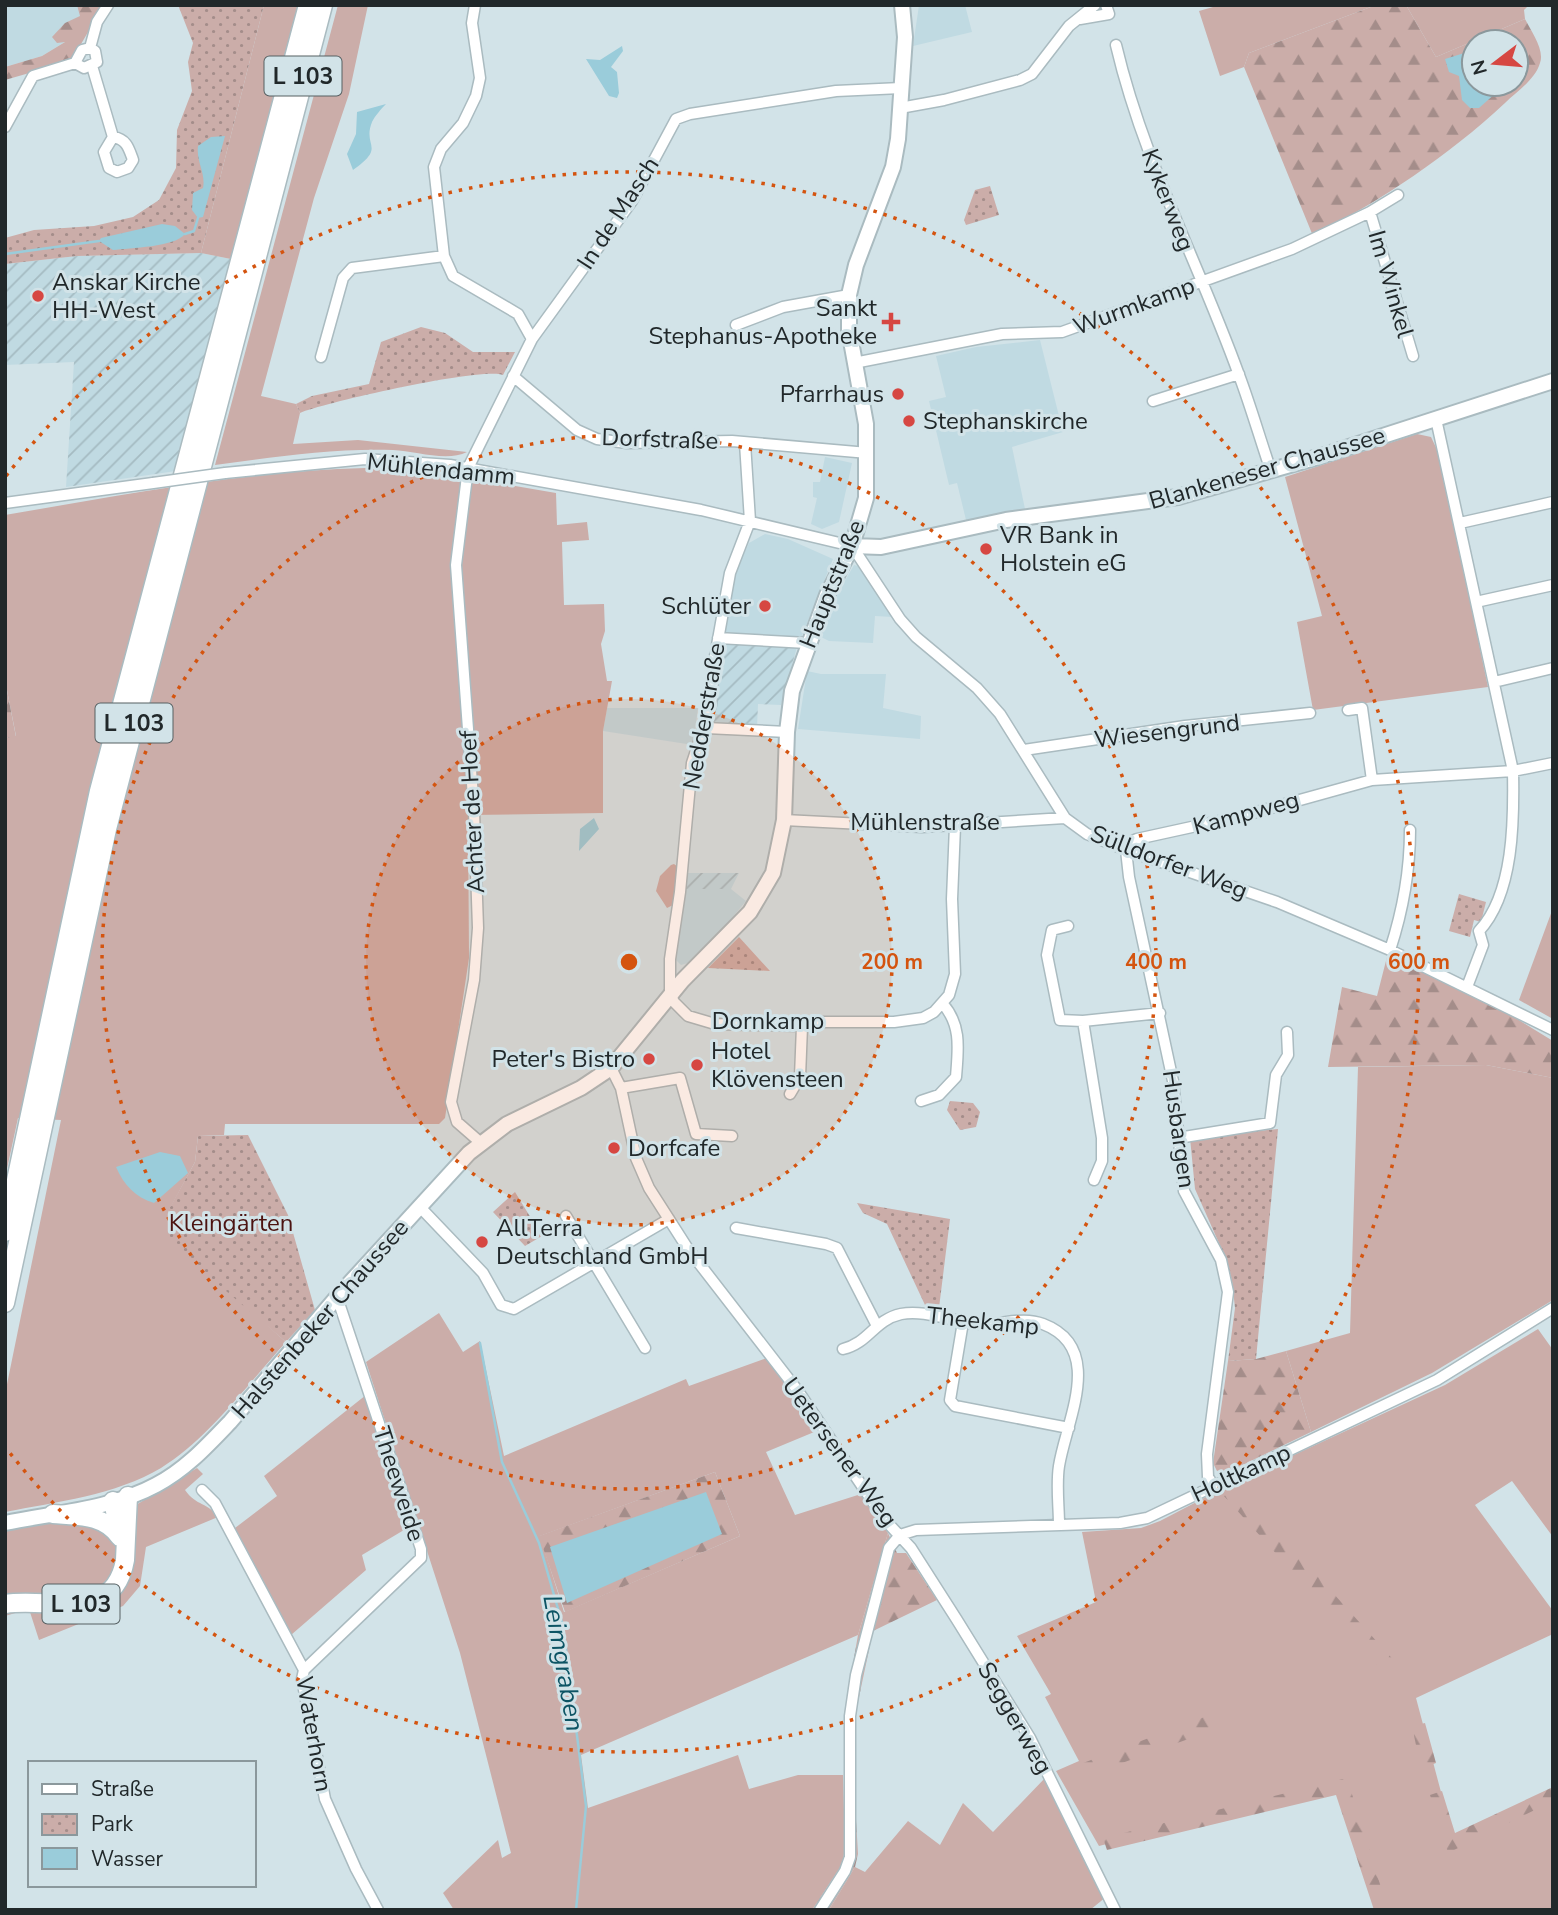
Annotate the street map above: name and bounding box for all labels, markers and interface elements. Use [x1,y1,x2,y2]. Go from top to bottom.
north arrow [1460,28,1530,98]
road number: L 103 [264,57,342,96]
text: N [1465,57,1494,78]
street label: Kykerweg [1134,144,1202,256]
street label: In de Masch [570,150,666,276]
street label: Im Winkel [1360,227,1422,341]
place label: Anskar Kirche HH-West [52,266,201,326]
street label: Wurmkamp [1069,269,1199,343]
marker: Anskar Kirche HH-West [30,288,46,304]
place label: Sankt Stephanus-Apotheke [649,292,878,352]
marker: Sankt Stephanus-Apotheke [883,314,899,330]
place label: Pfarrhaus [780,378,884,410]
marker: Pfarrhaus [890,386,906,402]
place label: Stephanskirche [923,405,1088,437]
marker: Stephanskirche [901,413,917,429]
street label: Blankeneser Chaussee [1145,419,1389,517]
street label: Dorfstraße [601,421,719,457]
street label: Mühlendamm [365,445,517,493]
street label: Hauptstraße [792,515,872,653]
place label: VR Bank in Holstein eG [999,519,1127,579]
marker: VR Bank in Holstein eG [978,541,994,557]
place label: Schlüter [661,590,751,622]
marker: Schlüter [757,598,773,614]
street label: Nedderstraße [675,640,733,792]
road number: L 103 [96,704,172,743]
street label: Wiesengrund [1092,706,1242,756]
street label: Achter de Hoef [452,729,492,894]
street label: Kampweg [1189,783,1303,843]
street label: Mühlenstraße [850,806,1000,838]
street label: Sülldorfer Weg [1086,817,1252,907]
text: 200 m [861,948,923,976]
text: 400 m [1125,948,1187,976]
text: 600 m [1388,948,1450,976]
centre of rings [617,950,641,974]
street label: Dornkamp [712,1005,824,1037]
place label: Hotel Klövensteen [711,1035,844,1095]
place label: Peter's Bistro [492,1043,635,1075]
marker: Peter's Bistro [641,1051,657,1067]
marker: Hotel Klövensteen [689,1057,705,1073]
street label: Husbargen [1155,1068,1203,1190]
place label: Dorfcafe [628,1132,720,1164]
marker: Dorfcafe [606,1140,622,1156]
park label: Kleingärten [169,1207,293,1239]
street label: Halstenbeker Chaussee [224,1212,416,1426]
place label: AllTerra Deutschland GmbH [496,1212,709,1272]
marker: AllTerra Deutschland GmbH [474,1234,490,1250]
street label: Theekamp [925,1299,1041,1343]
street label: Uetersener Weg [775,1371,905,1533]
street label: Theeweide [365,1423,433,1545]
street label: Holtkamp [1186,1436,1296,1510]
road number: L 103 [42,1584,119,1624]
water label: Leimgraben [534,1592,593,1734]
street label: Seggerweg [970,1656,1060,1780]
street label: Waterhorn [288,1674,340,1794]
legend [28,1761,256,1887]
text: Straße [91,1775,154,1803]
text: Park [91,1810,133,1838]
text: Wasser [91,1845,163,1873]

